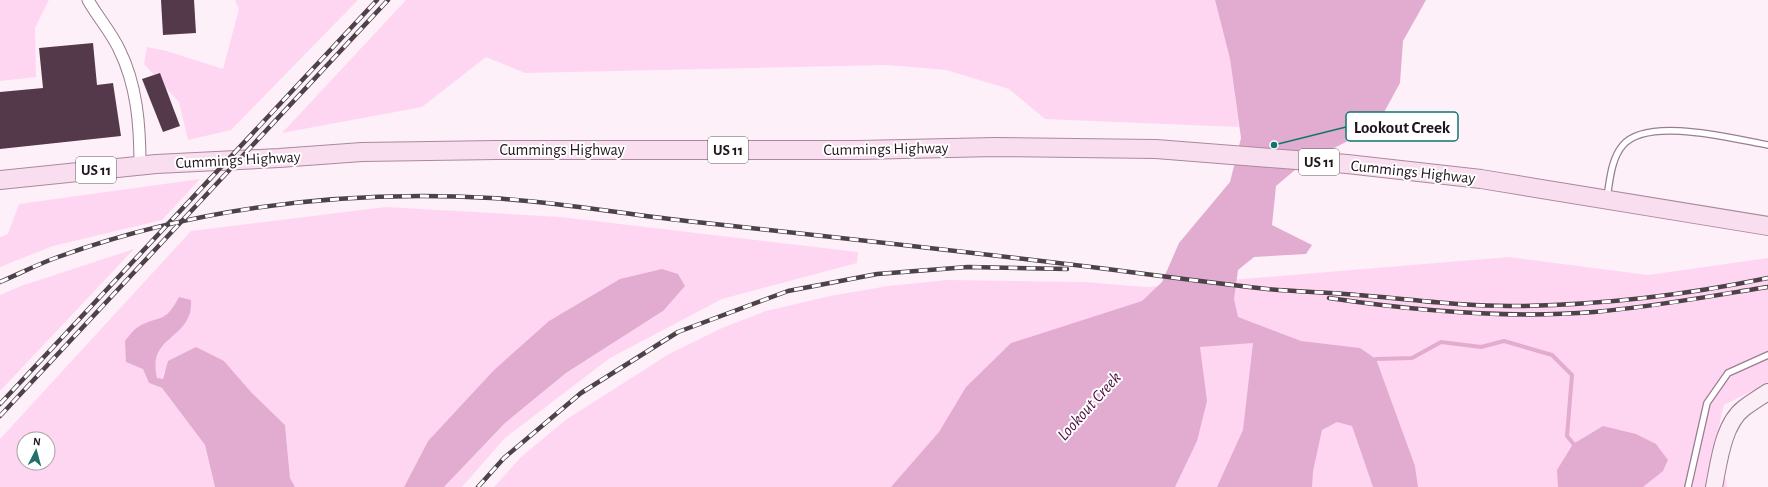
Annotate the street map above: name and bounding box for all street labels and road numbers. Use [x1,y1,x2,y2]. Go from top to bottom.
road number: US 11 [708,137,748,163]
street label: Cummings Highway [823,140,949,159]
street label: Cummings Highway [499,142,625,159]
street label: Cummings Highway [175,149,301,172]
road number: US 11 [1299,149,1339,175]
road number: US 11 [76,157,116,183]
street label: Cummings Highway [1350,158,1476,188]

